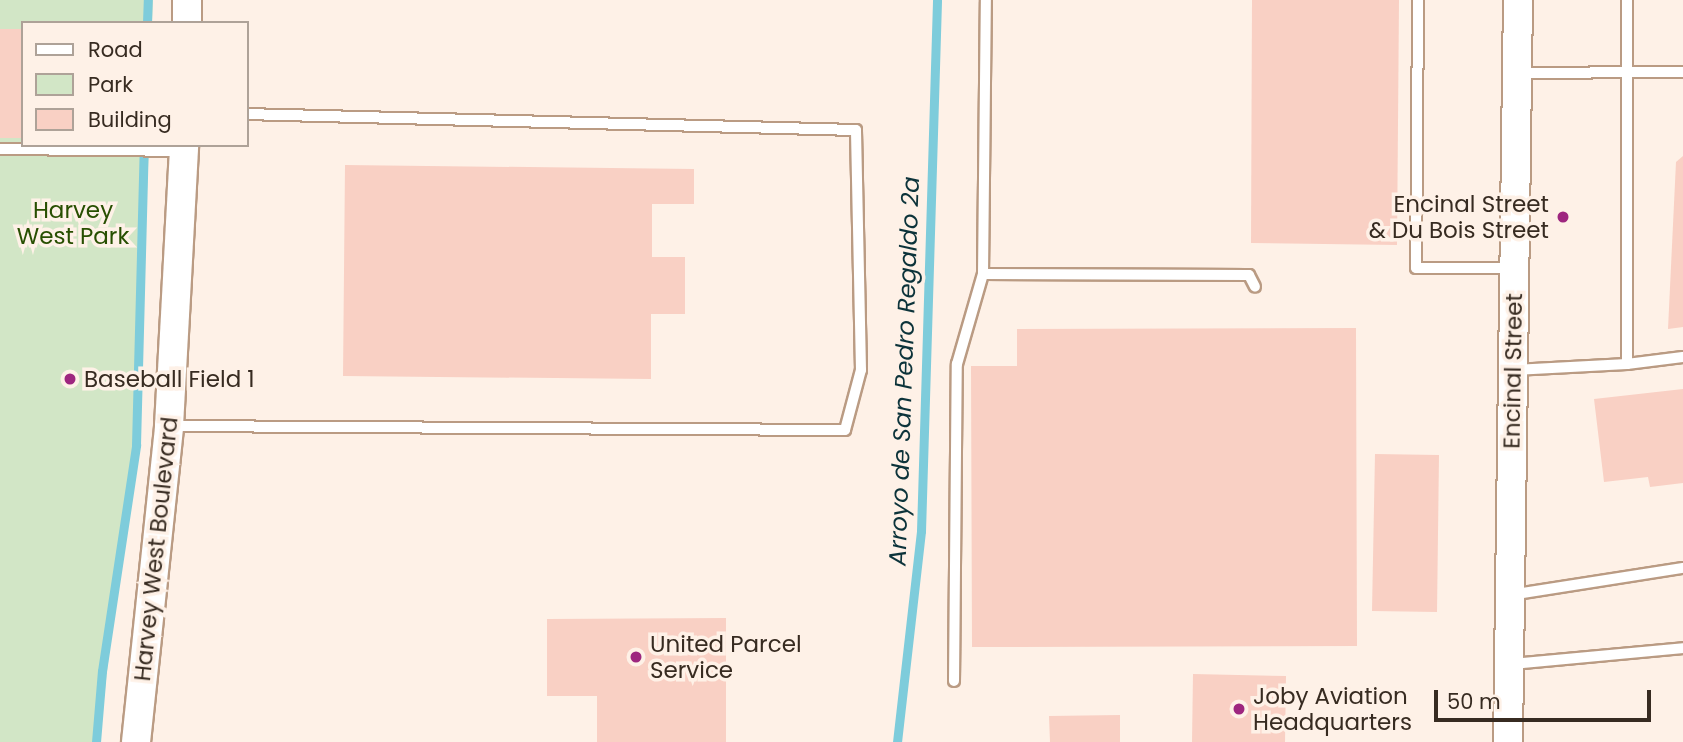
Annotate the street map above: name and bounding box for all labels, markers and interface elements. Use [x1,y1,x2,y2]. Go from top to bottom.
legend [21,21,248,147]
text: Road [88,35,143,64]
text: Park [88,70,133,99]
text: Building [88,105,172,134]
water label: Arroyo de San Pedro Regaldo 2a [883,176,925,566]
place label: Encinal Street & Du Bois Street [1369,190,1549,244]
park label: Harvey West Park [17,196,129,250]
marker: Encinal Street & Du Bois Street [1555,209,1571,225]
street label: Encinal Street [1498,293,1528,449]
place label: Baseball Field 1 [84,365,255,393]
marker: Baseball Field 1 [62,371,78,387]
street label: Harvey West Boulevard [128,416,184,682]
place label: United Parcel Service [650,630,802,684]
marker: United Parcel Service [628,649,644,665]
scale bar [1438,676,1655,720]
place label: Joby Aviation Headquarters [1253,682,1412,736]
text: 50 m [1447,687,1501,716]
marker: Joby Aviation Headquarters [1231,701,1247,717]

